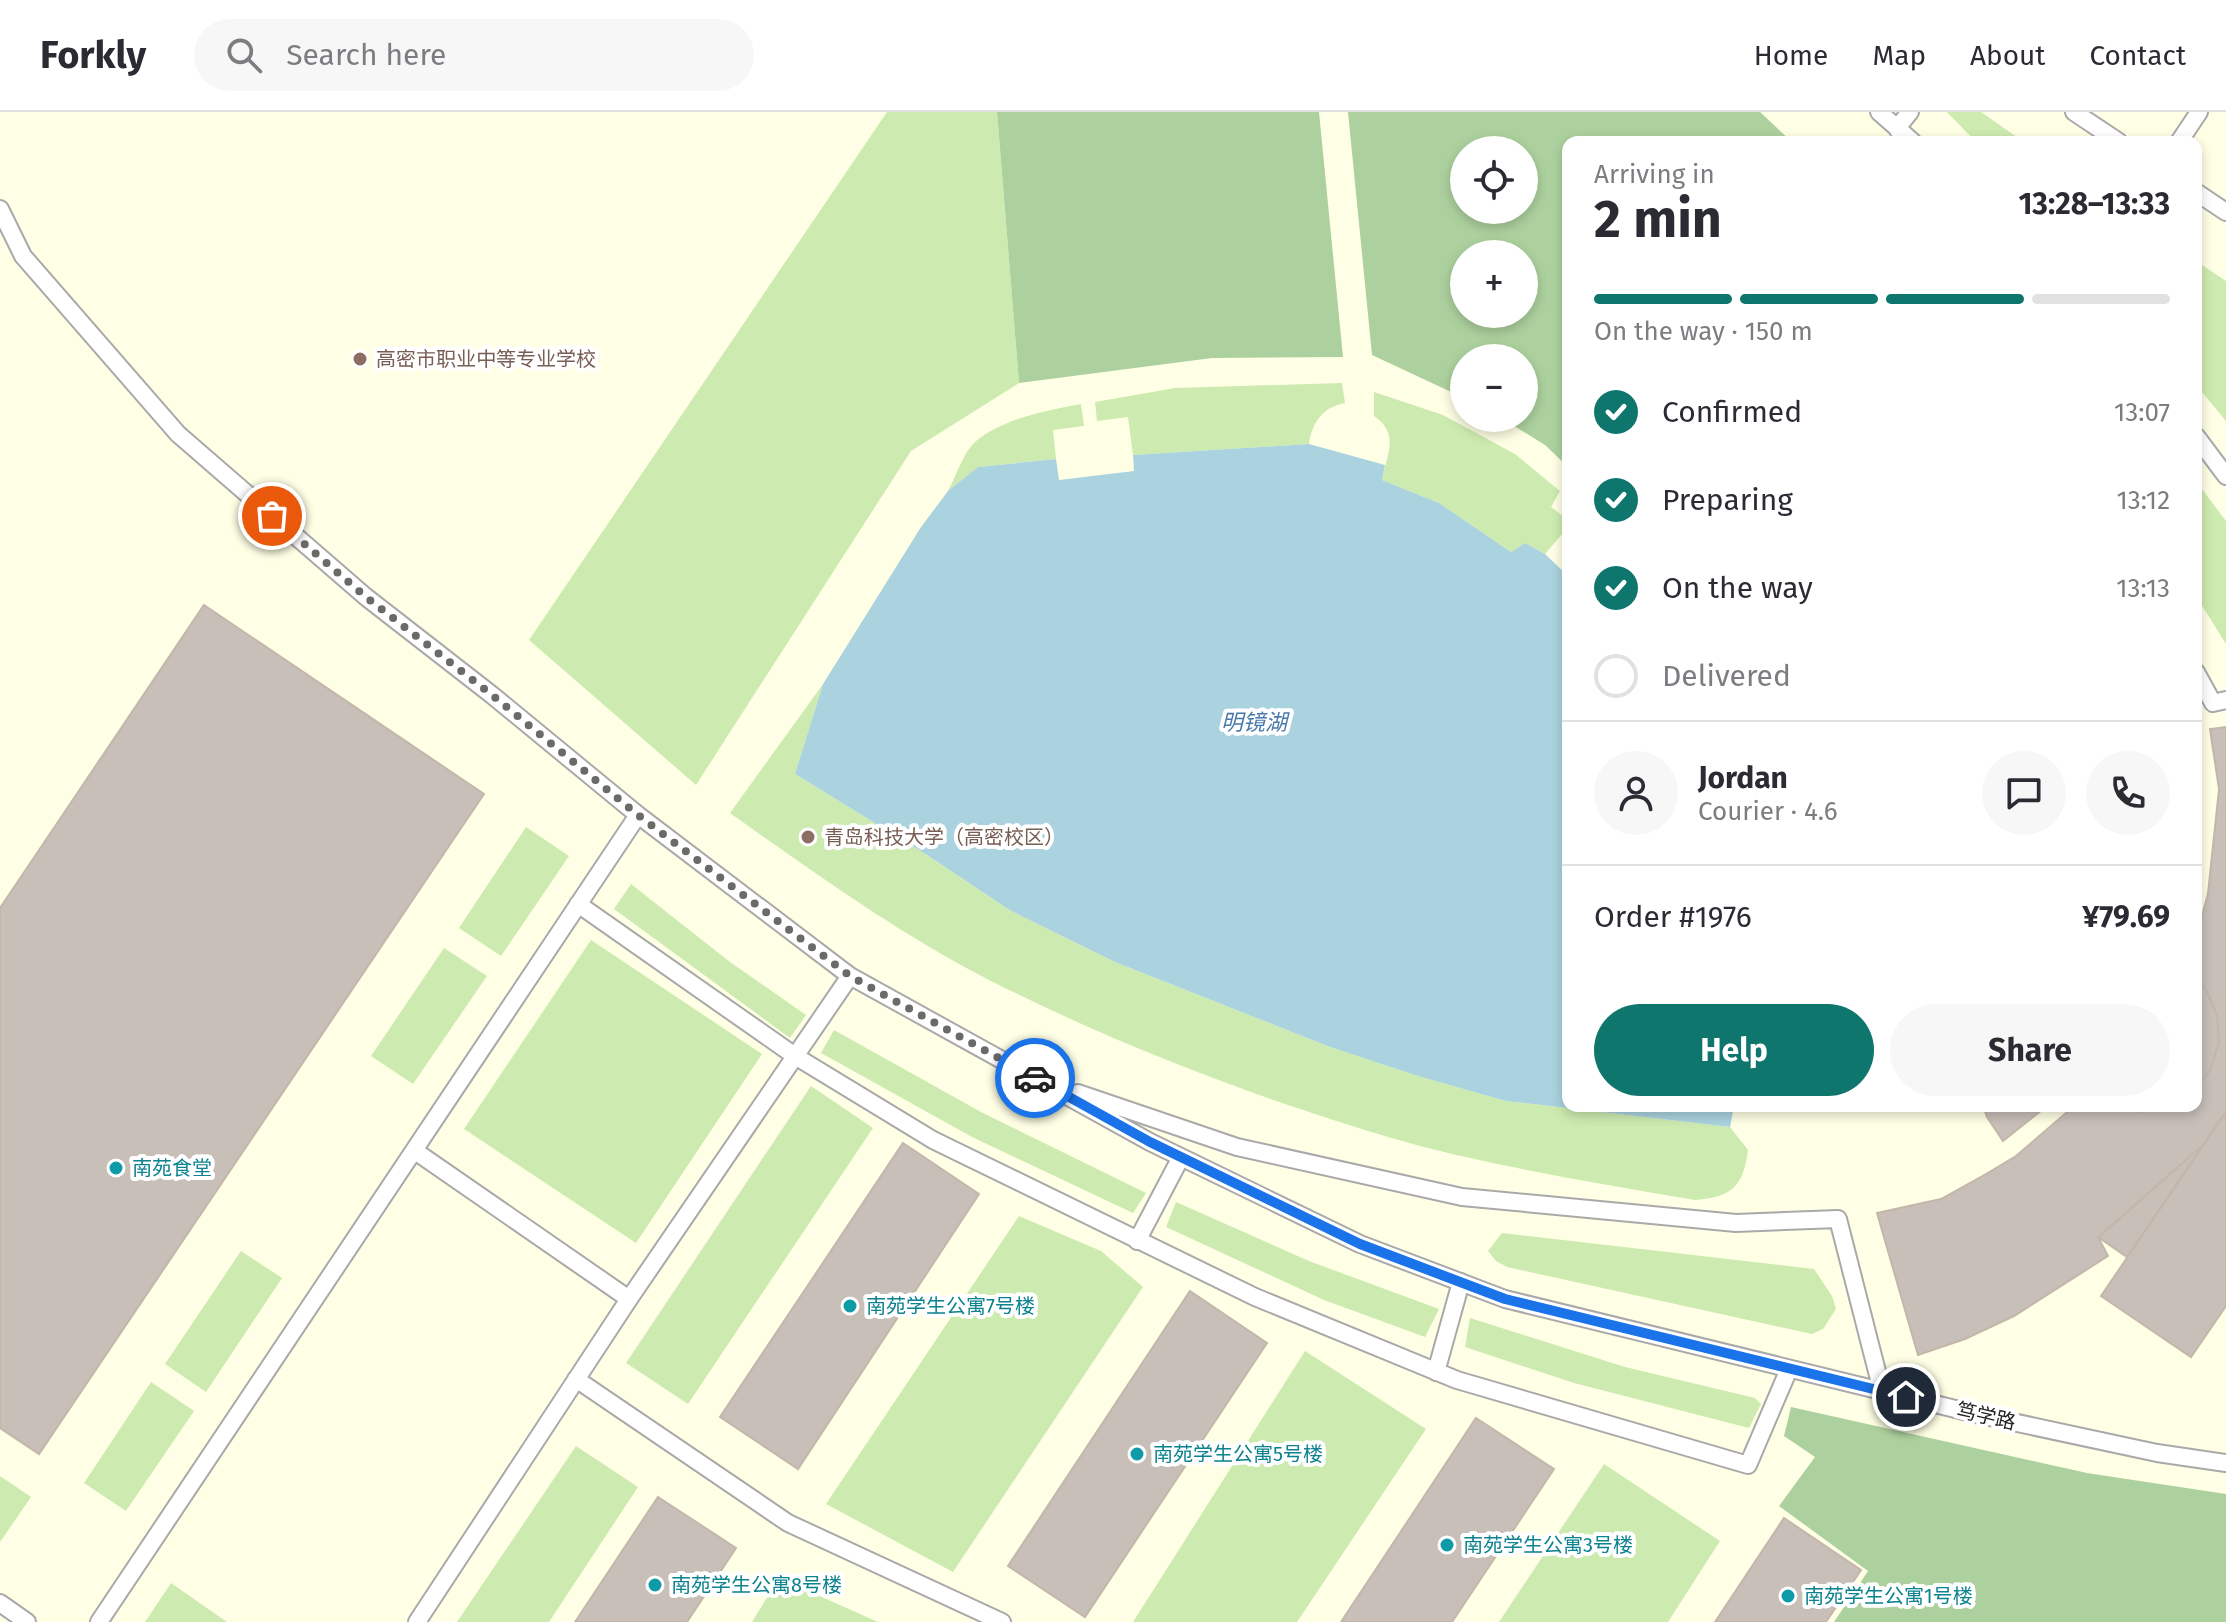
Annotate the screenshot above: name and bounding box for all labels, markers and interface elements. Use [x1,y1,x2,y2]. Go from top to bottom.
search box [194,19,754,91]
text: Forkly [40,32,146,78]
icon: search [222,33,266,77]
text: Search here [286,37,446,73]
text: Home [1754,39,1828,72]
text: Map [1872,39,1926,72]
text: About [1970,39,2045,72]
text: Contact [2089,39,2186,72]
map controls [1450,136,1538,432]
button: locate [1450,136,1538,224]
text: Arriving in [1594,159,1715,190]
text: 13:28–13:33 [2018,186,2170,222]
text: 2 min [1594,188,1722,251]
button: + [1450,240,1538,328]
text: On the way · 150 m [1594,316,1813,347]
button: − [1450,344,1538,432]
place label: 高密市职业中等专业学校 [376,347,596,371]
marker: 高密市职业中等专业学校 [351,350,369,368]
icon: check [1594,390,1638,434]
text: Confirmed [1662,394,1802,430]
text: 13:07 [2114,397,2170,428]
icon: check [1594,478,1638,522]
pin [238,482,306,550]
text: Preparing [1662,482,1793,518]
text: 13:12 [2116,485,2170,516]
icon: bag [250,494,294,538]
icon: check [1594,566,1638,610]
text: On the way [1662,570,1813,606]
text: 13:13 [2116,573,2170,604]
text: Delivered [1662,658,1791,694]
water label: 明镜湖 [1221,709,1290,736]
button: person [1594,751,1678,835]
button: chat [1982,751,2066,835]
button: phone [2086,751,2170,835]
text: Jordan [1698,760,1788,796]
text: Courier · 4.6 [1698,796,1838,827]
place label: 青岛科技大学（高密校区） [824,825,1064,849]
marker: 青岛科技大学（高密校区） [799,828,817,846]
text: Order #1976 [1594,899,1752,935]
text: ¥79.69 [2082,899,2170,935]
button: Help [1594,1004,1874,1096]
button: Share [1890,1004,2170,1096]
courier [995,1038,1075,1118]
icon: car [1013,1056,1057,1100]
place label: 南苑食堂 [132,1156,212,1180]
marker: 南苑食堂 [107,1159,125,1177]
place label: 南苑学生公寓7号楼 [866,1294,1035,1318]
marker: 南苑学生公寓7号楼 [841,1297,859,1315]
pin [1872,1363,1940,1431]
icon: home [1884,1375,1928,1419]
street label: 笃学路 [1954,1398,2018,1434]
place label: 南苑学生公寓5号楼 [1153,1442,1323,1466]
marker: 南苑学生公寓5号楼 [1128,1445,1146,1463]
place label: 南苑学生公寓3号楼 [1463,1533,1633,1557]
marker: 南苑学生公寓3号楼 [1438,1536,1456,1554]
place label: 南苑学生公寓8号楼 [671,1573,842,1597]
marker: 南苑学生公寓8号楼 [646,1576,664,1594]
place label: 南苑学生公寓1号楼 [1804,1584,1973,1608]
marker: 南苑学生公寓1号楼 [1779,1587,1797,1605]

